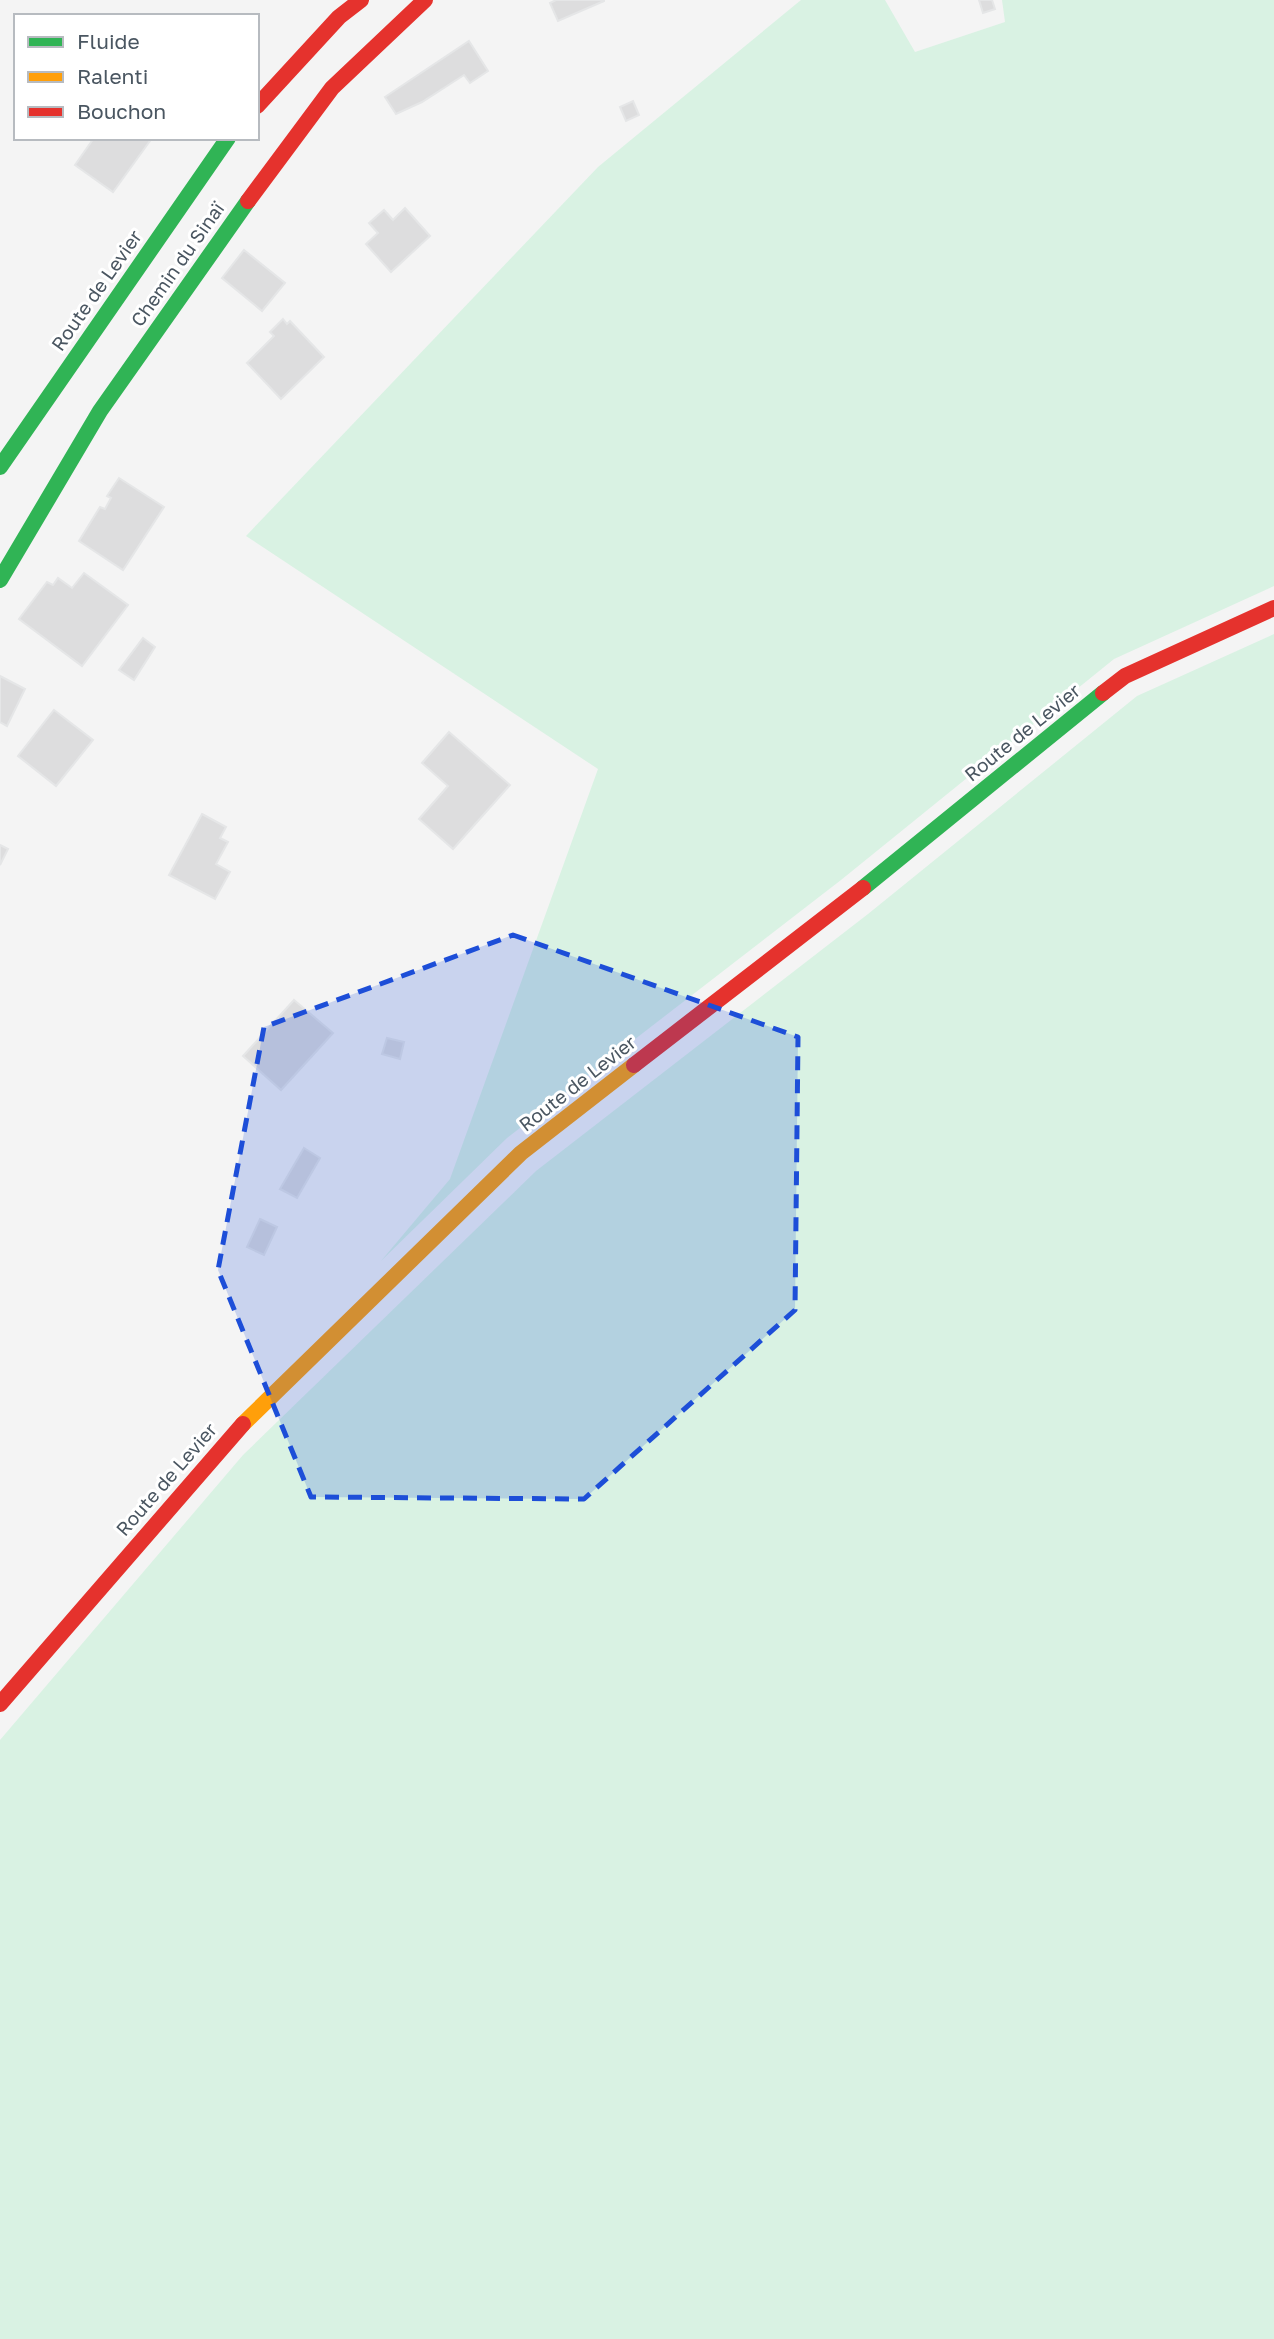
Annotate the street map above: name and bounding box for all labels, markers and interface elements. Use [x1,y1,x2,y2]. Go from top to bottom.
legend [14,14,259,140]
text: Fluide [77,28,140,54]
text: Ralenti [77,63,148,89]
text: Bouchon [77,98,166,124]
street label: Chemin du Sinaï [126,197,229,331]
street label: Route de Levier [46,225,146,355]
street label: Route de Levier [960,678,1085,786]
street label: Route de Levier [514,1030,640,1136]
street label: Route de Levier [111,1417,222,1540]

